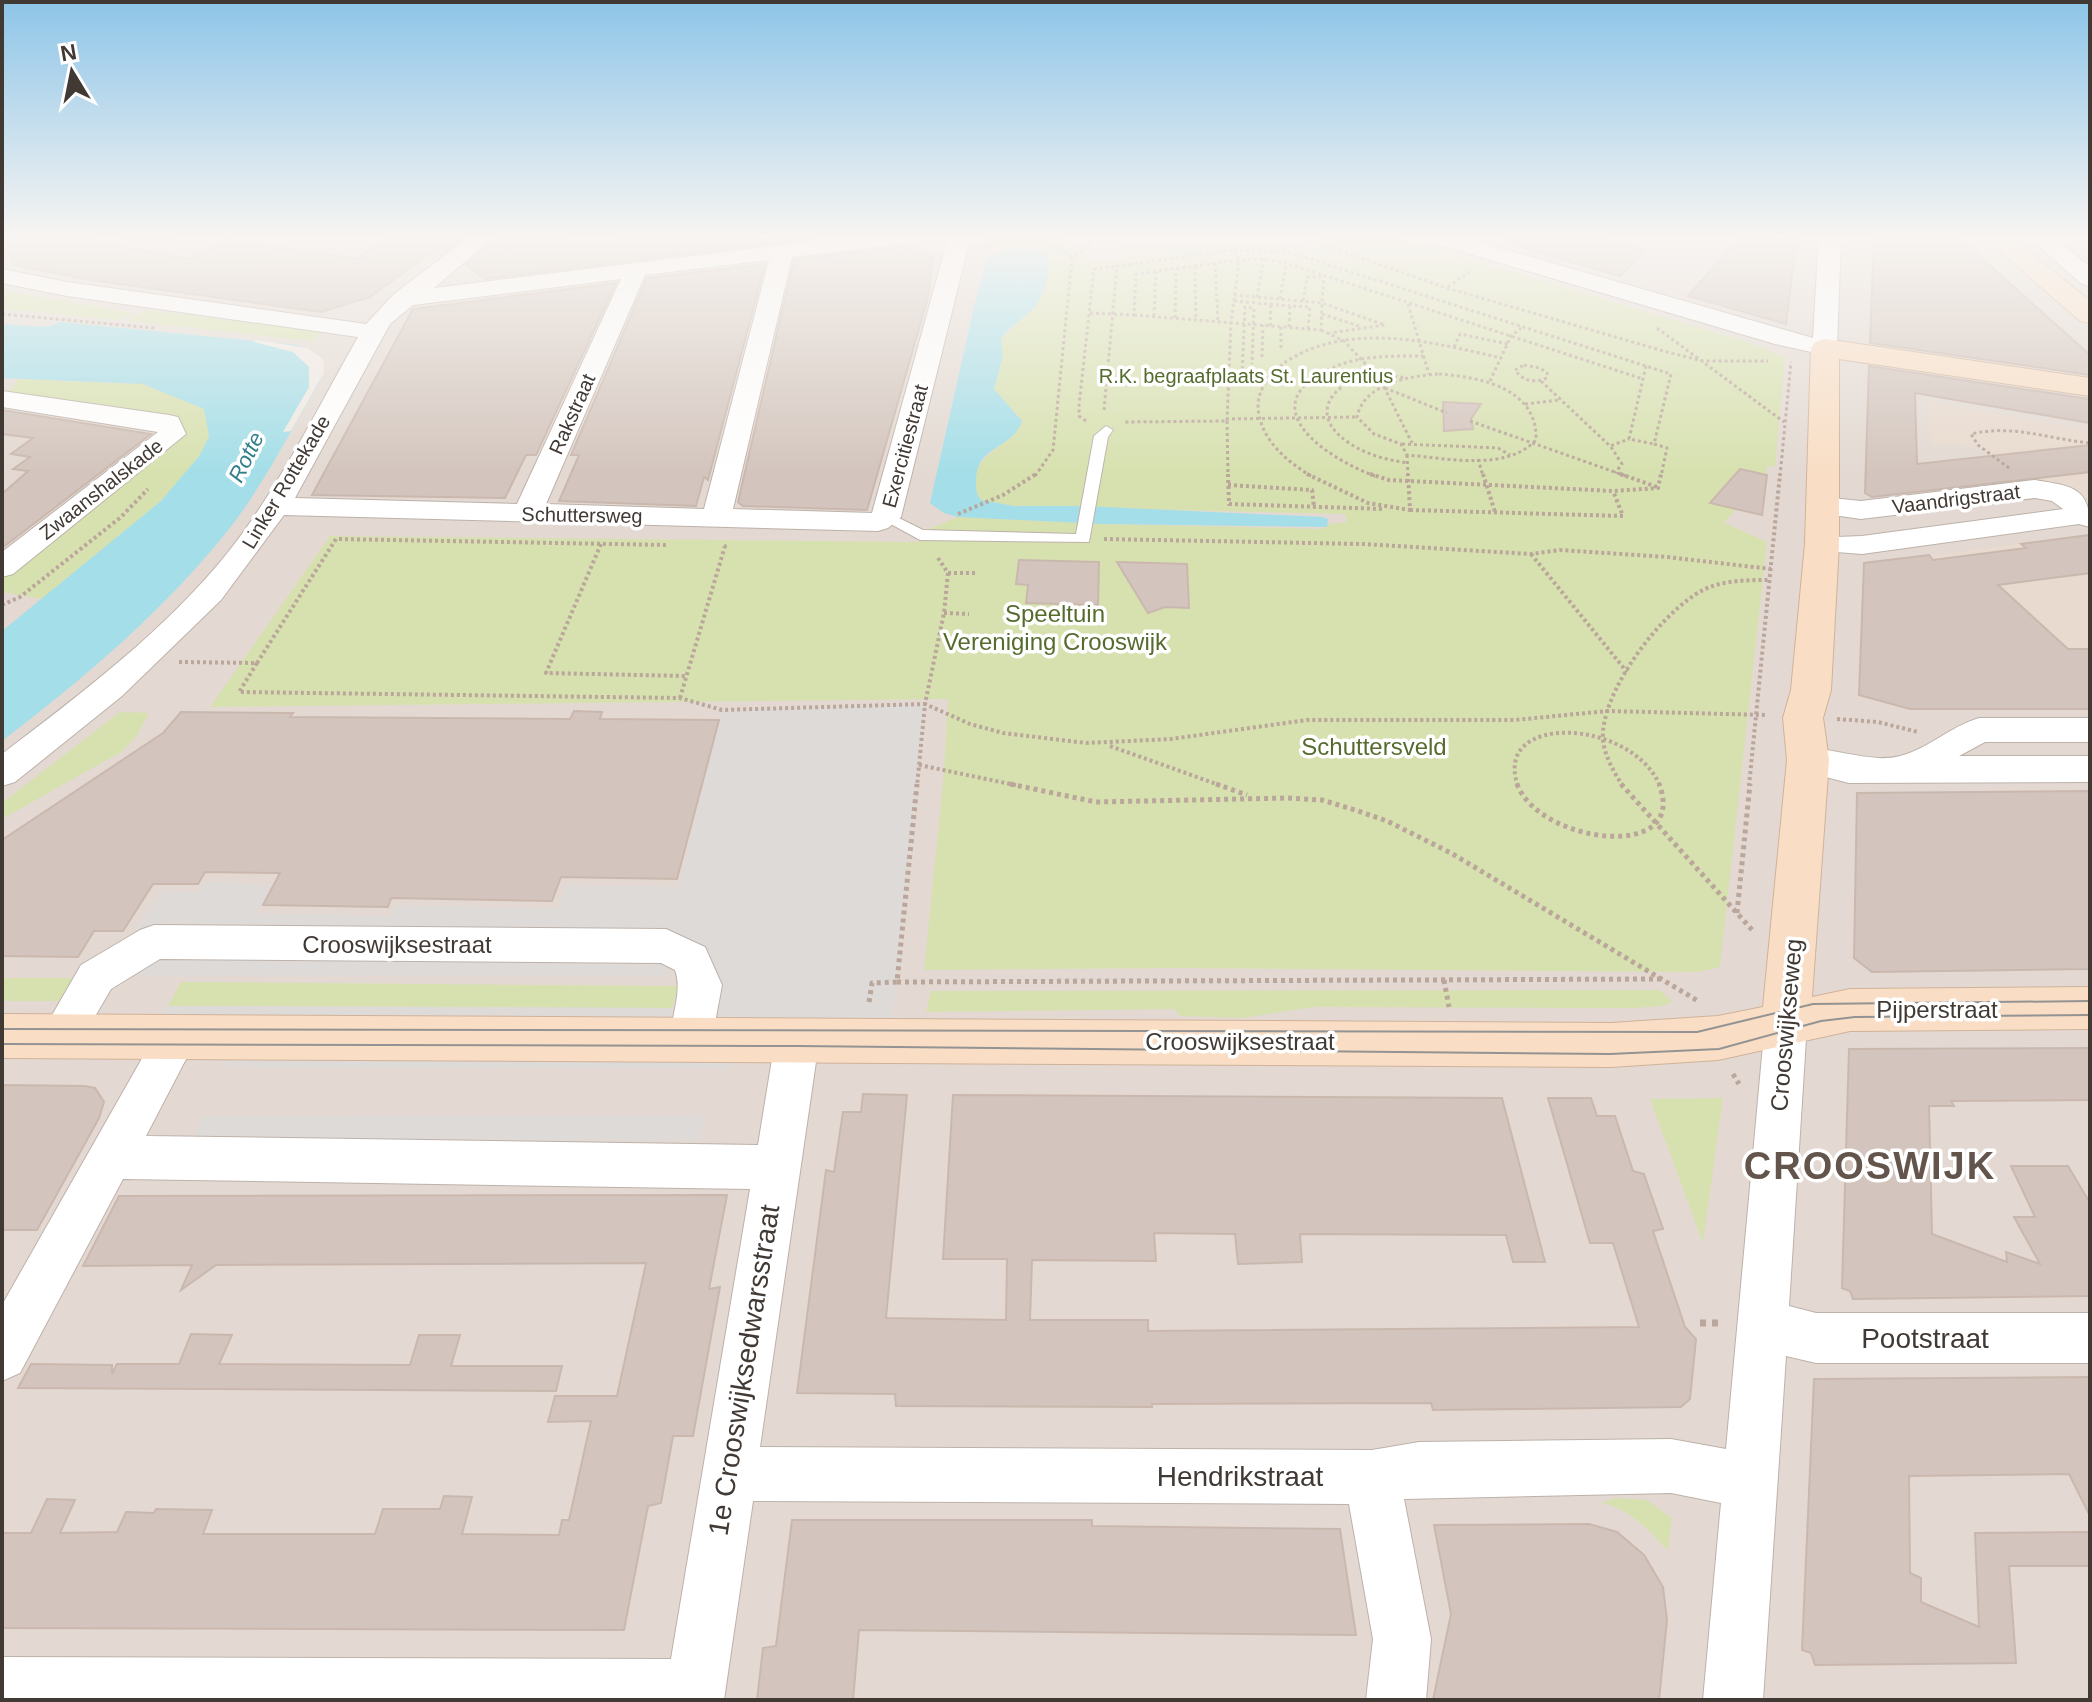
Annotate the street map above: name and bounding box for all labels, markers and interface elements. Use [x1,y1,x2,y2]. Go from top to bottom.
north arrow [32,32,112,112]
text: N [59,39,79,66]
park label: R.K. begraafplaats St. Laurentius [1099,365,1393,387]
street label: Rakstraat [545,370,600,458]
street label: Exercitiestraat [878,382,932,510]
street label: Linker Rottekade [238,412,334,552]
water label: Rotte [223,428,269,486]
street label: Zwaanshalskade [35,434,167,544]
street label: Vaandrigstraat [1891,480,2022,518]
street label: Schuttersweg [521,503,643,527]
park label: Speeltuin Vereniging Crooswijk [943,600,1168,655]
park label: Schuttersveld [1301,733,1447,760]
street label: Crooswijksestraat [302,931,492,958]
street label: Crooswijkseweg [1765,937,1807,1113]
street label: Pijperstraat [1876,996,1998,1023]
street label: Crooswijksestraat [1145,1028,1335,1055]
district label: CROOSWIJK [1744,1145,1996,1187]
street label: 1e Crooswijksedwarsstraat [703,1202,786,1538]
street label: Pootstraat [1861,1323,1989,1354]
street label: Hendrikstraat [1157,1461,1323,1492]

